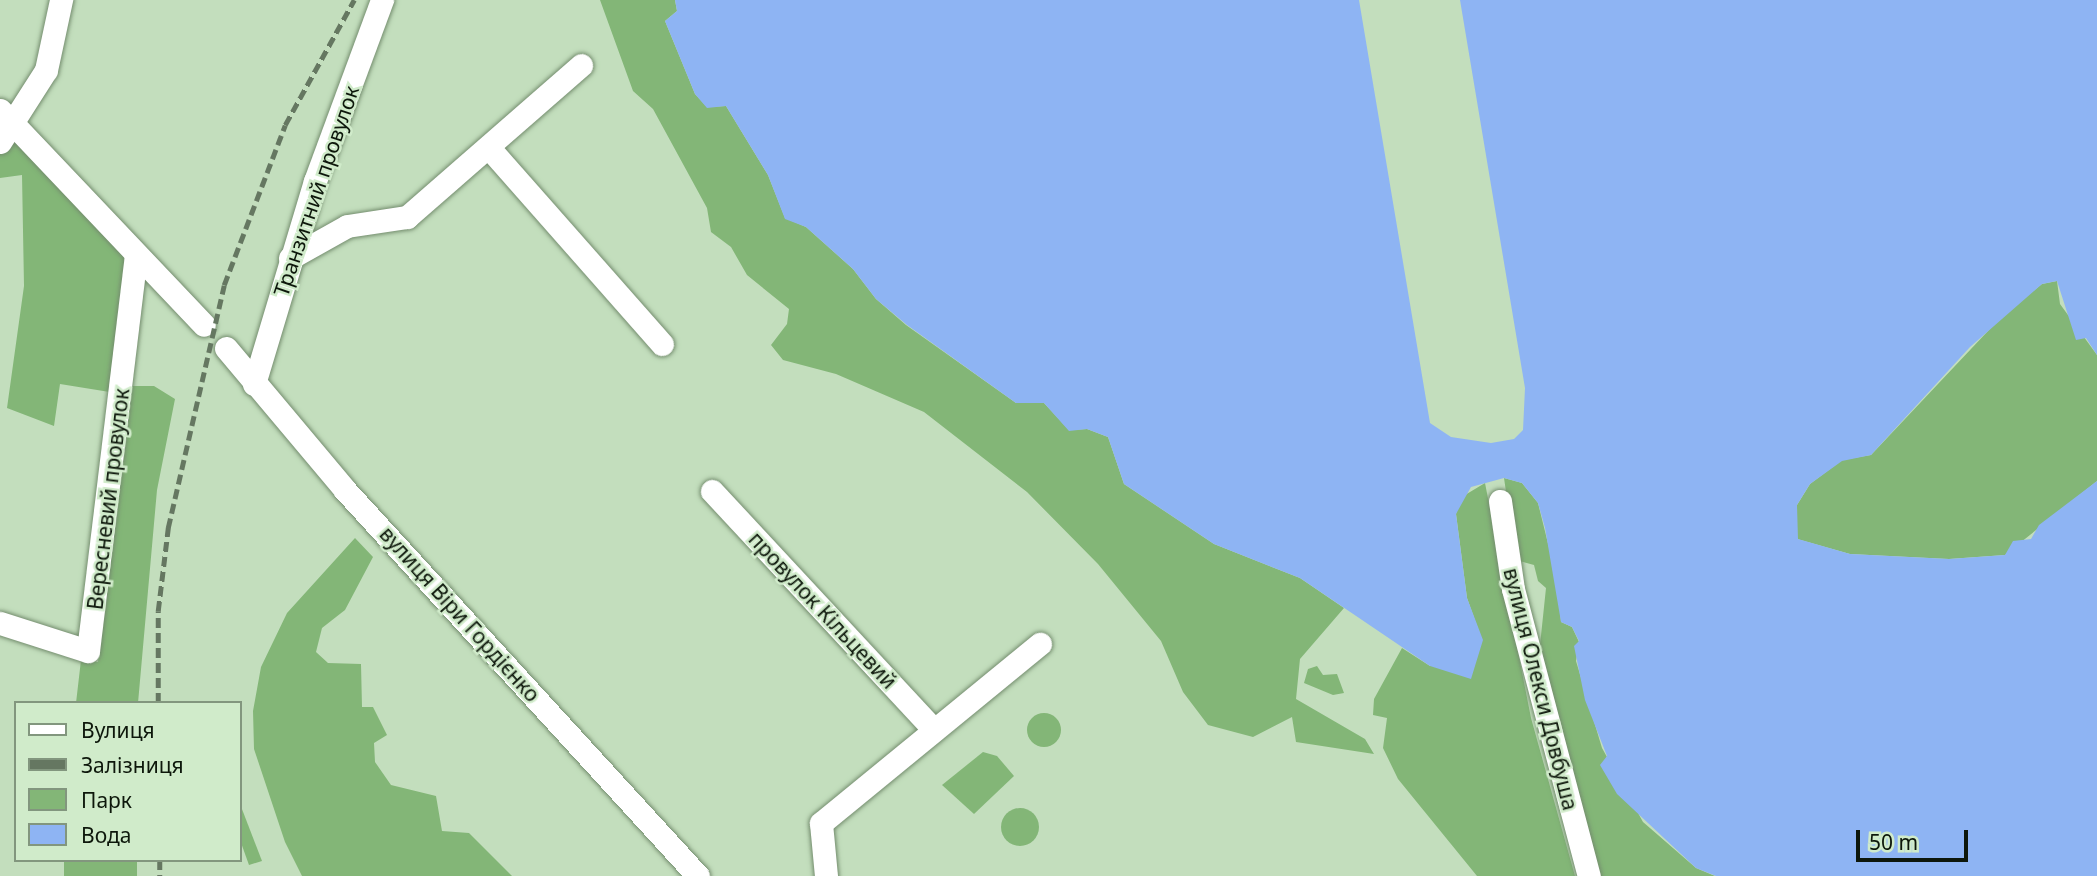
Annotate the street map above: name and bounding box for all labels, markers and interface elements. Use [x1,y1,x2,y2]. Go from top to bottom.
street label: Транзитний провулок [268,82,364,300]
street label: Вересневий провулок [82,387,134,611]
street label: вулиця Віри Гордієнко [375,521,545,707]
street label: провулок Кільцевий [744,526,902,694]
street label: вулиця Олекси Довбуша [1499,565,1583,813]
legend [14,701,242,862]
text: Вулиця [81,716,155,744]
text: Залізниця [81,751,184,779]
text: Парк [81,786,132,814]
scale bar [1859,816,1971,860]
text: Вода [81,821,131,849]
text: 50 m [1869,828,1918,856]

